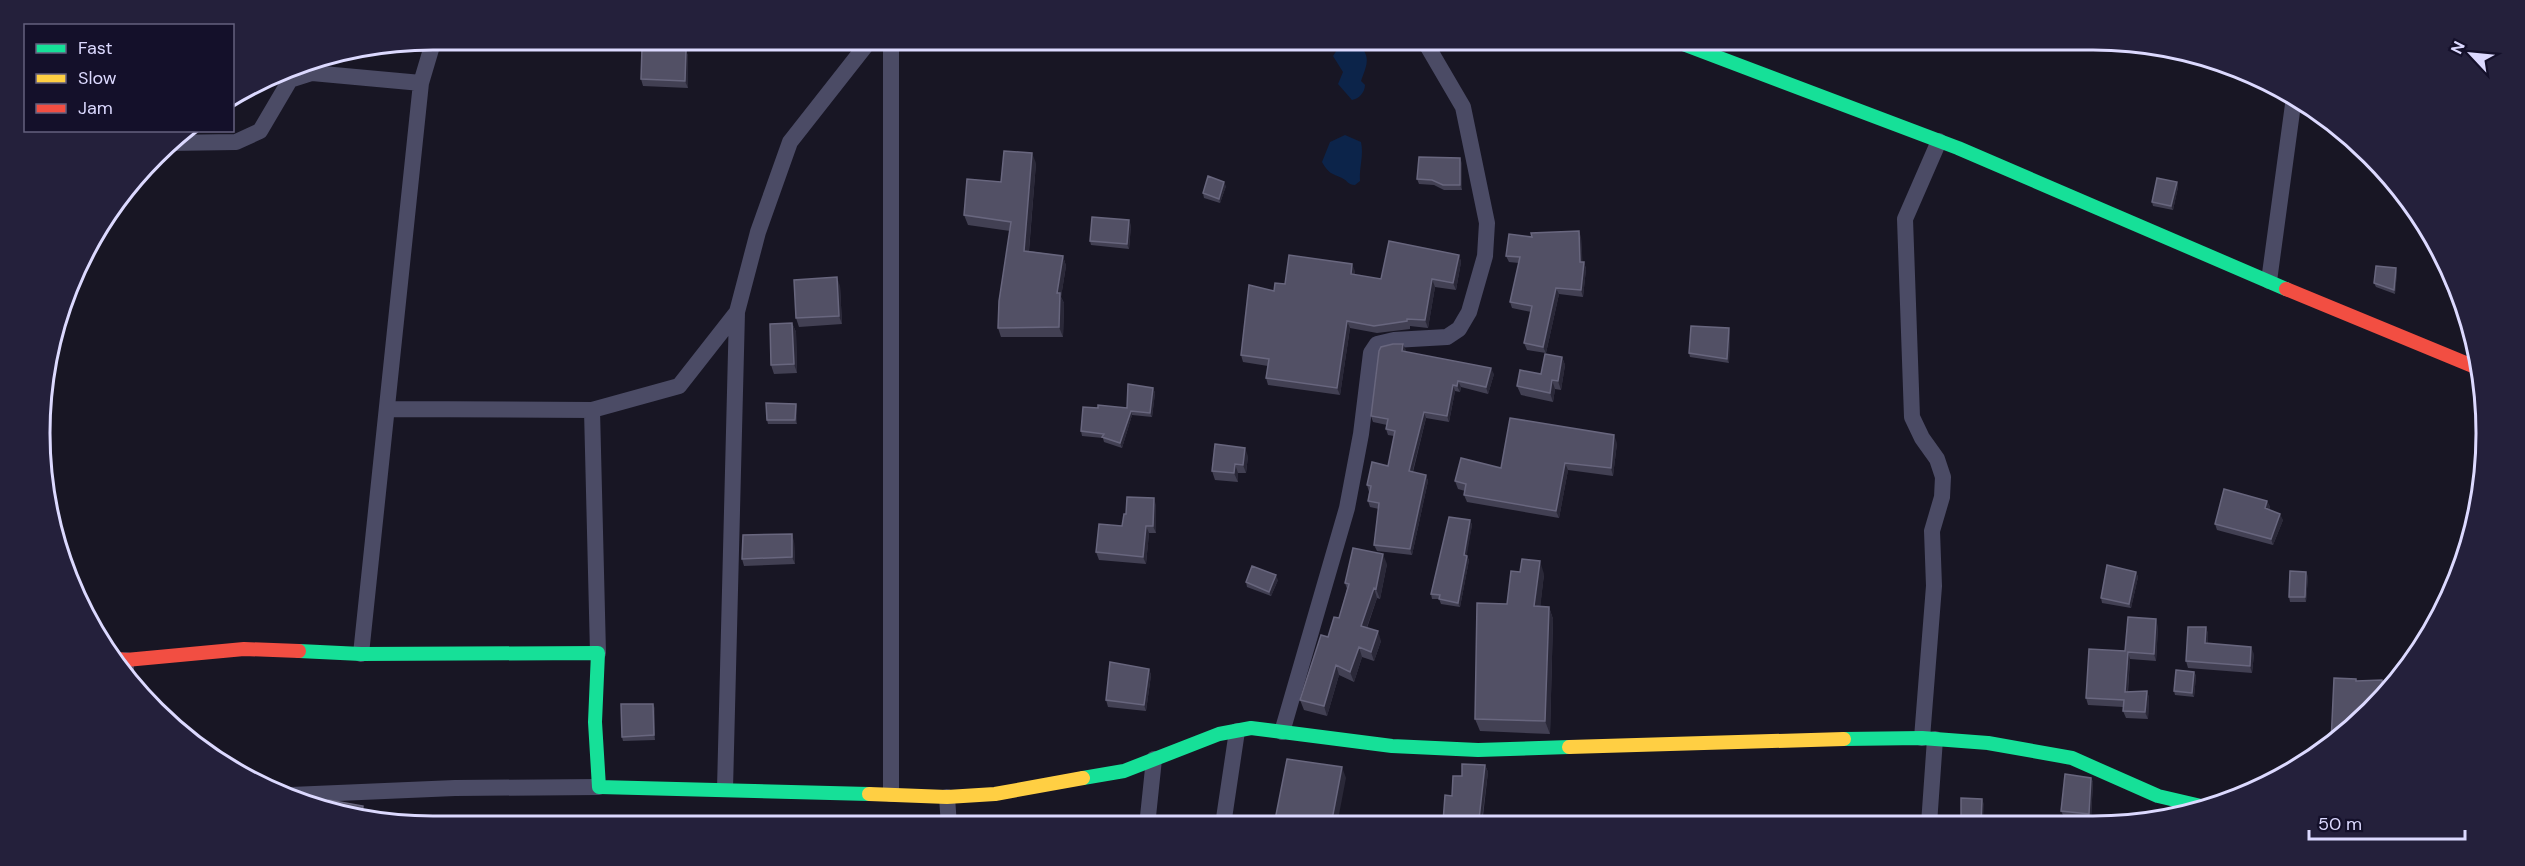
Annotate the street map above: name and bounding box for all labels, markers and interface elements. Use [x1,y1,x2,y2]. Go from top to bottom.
legend [24,24,234,132]
north arrow [2441,24,2501,84]
text: Fast [78,36,113,60]
text: N [2446,38,2470,57]
text: Slow [78,66,117,90]
text: Jam [78,96,113,120]
scale bar [2309,803,2465,841]
text: 50 m [2318,812,2362,836]

